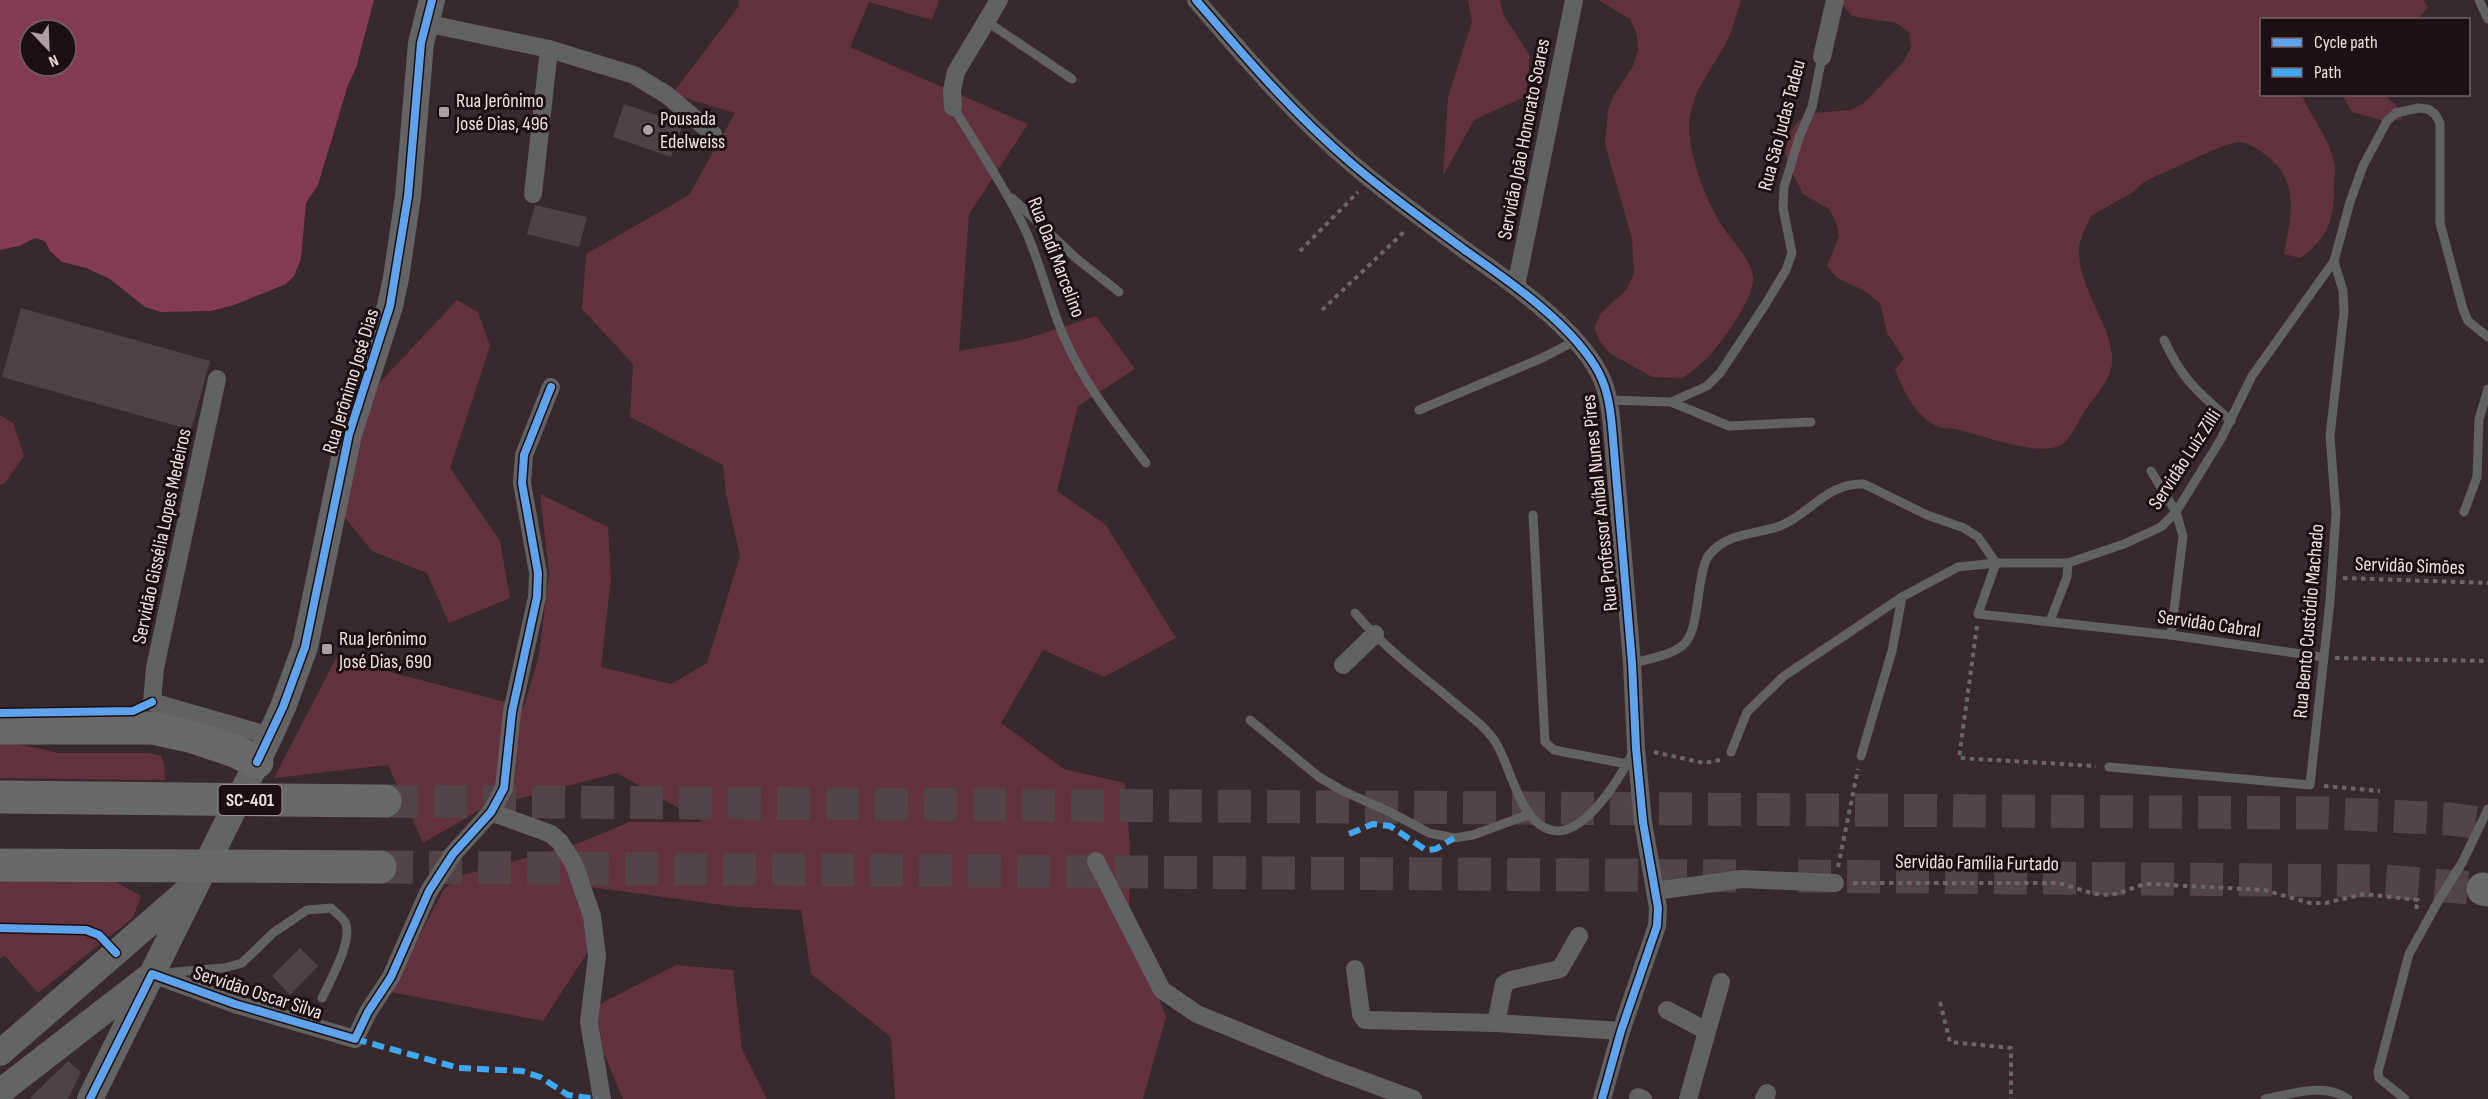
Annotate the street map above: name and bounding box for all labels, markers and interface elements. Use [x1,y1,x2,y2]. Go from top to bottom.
north arrow [18,18,78,78]
legend [2260,18,2470,96]
text: Cycle path [2314,32,2378,53]
street label: Servidão João Honorato Soares [1493,37,1555,242]
text: N [46,50,61,71]
street label: Rua São Judas Tadeu [1753,57,1811,193]
text: Path [2314,62,2342,83]
place label: Rua Jerônimo José Dias, 496 [455,89,548,136]
marker: Rua Jerônimo José Dias, 496 [437,105,451,119]
place label: Pousada Edelweiss [660,107,725,154]
marker: Pousada Edelweiss [641,123,655,137]
street label: Rua Oadi Marcelino [1022,194,1090,321]
street label: Rua Jerônimo José Dias [318,306,384,457]
street label: Rua Professor Aníbal Nunes Pires [1577,393,1623,612]
street label: Servidão Luiz Zilli [2143,405,2226,514]
street label: Servidão Gissélia Lopes Medeiros [127,426,197,646]
street label: Rua Bento Custódio Machado [2289,523,2329,719]
street label: Servidão Simões [2355,552,2465,580]
street label: Servidão Cabral [2156,605,2262,643]
place label: Rua Jerônimo José Dias, 690 [338,627,432,674]
marker: Rua Jerônimo José Dias, 690 [320,642,334,656]
road number: SC-401 [218,785,282,815]
street label: Servidão Família Furtado [1895,850,2059,876]
street label: Servidão Oscar Silva [190,961,325,1025]

